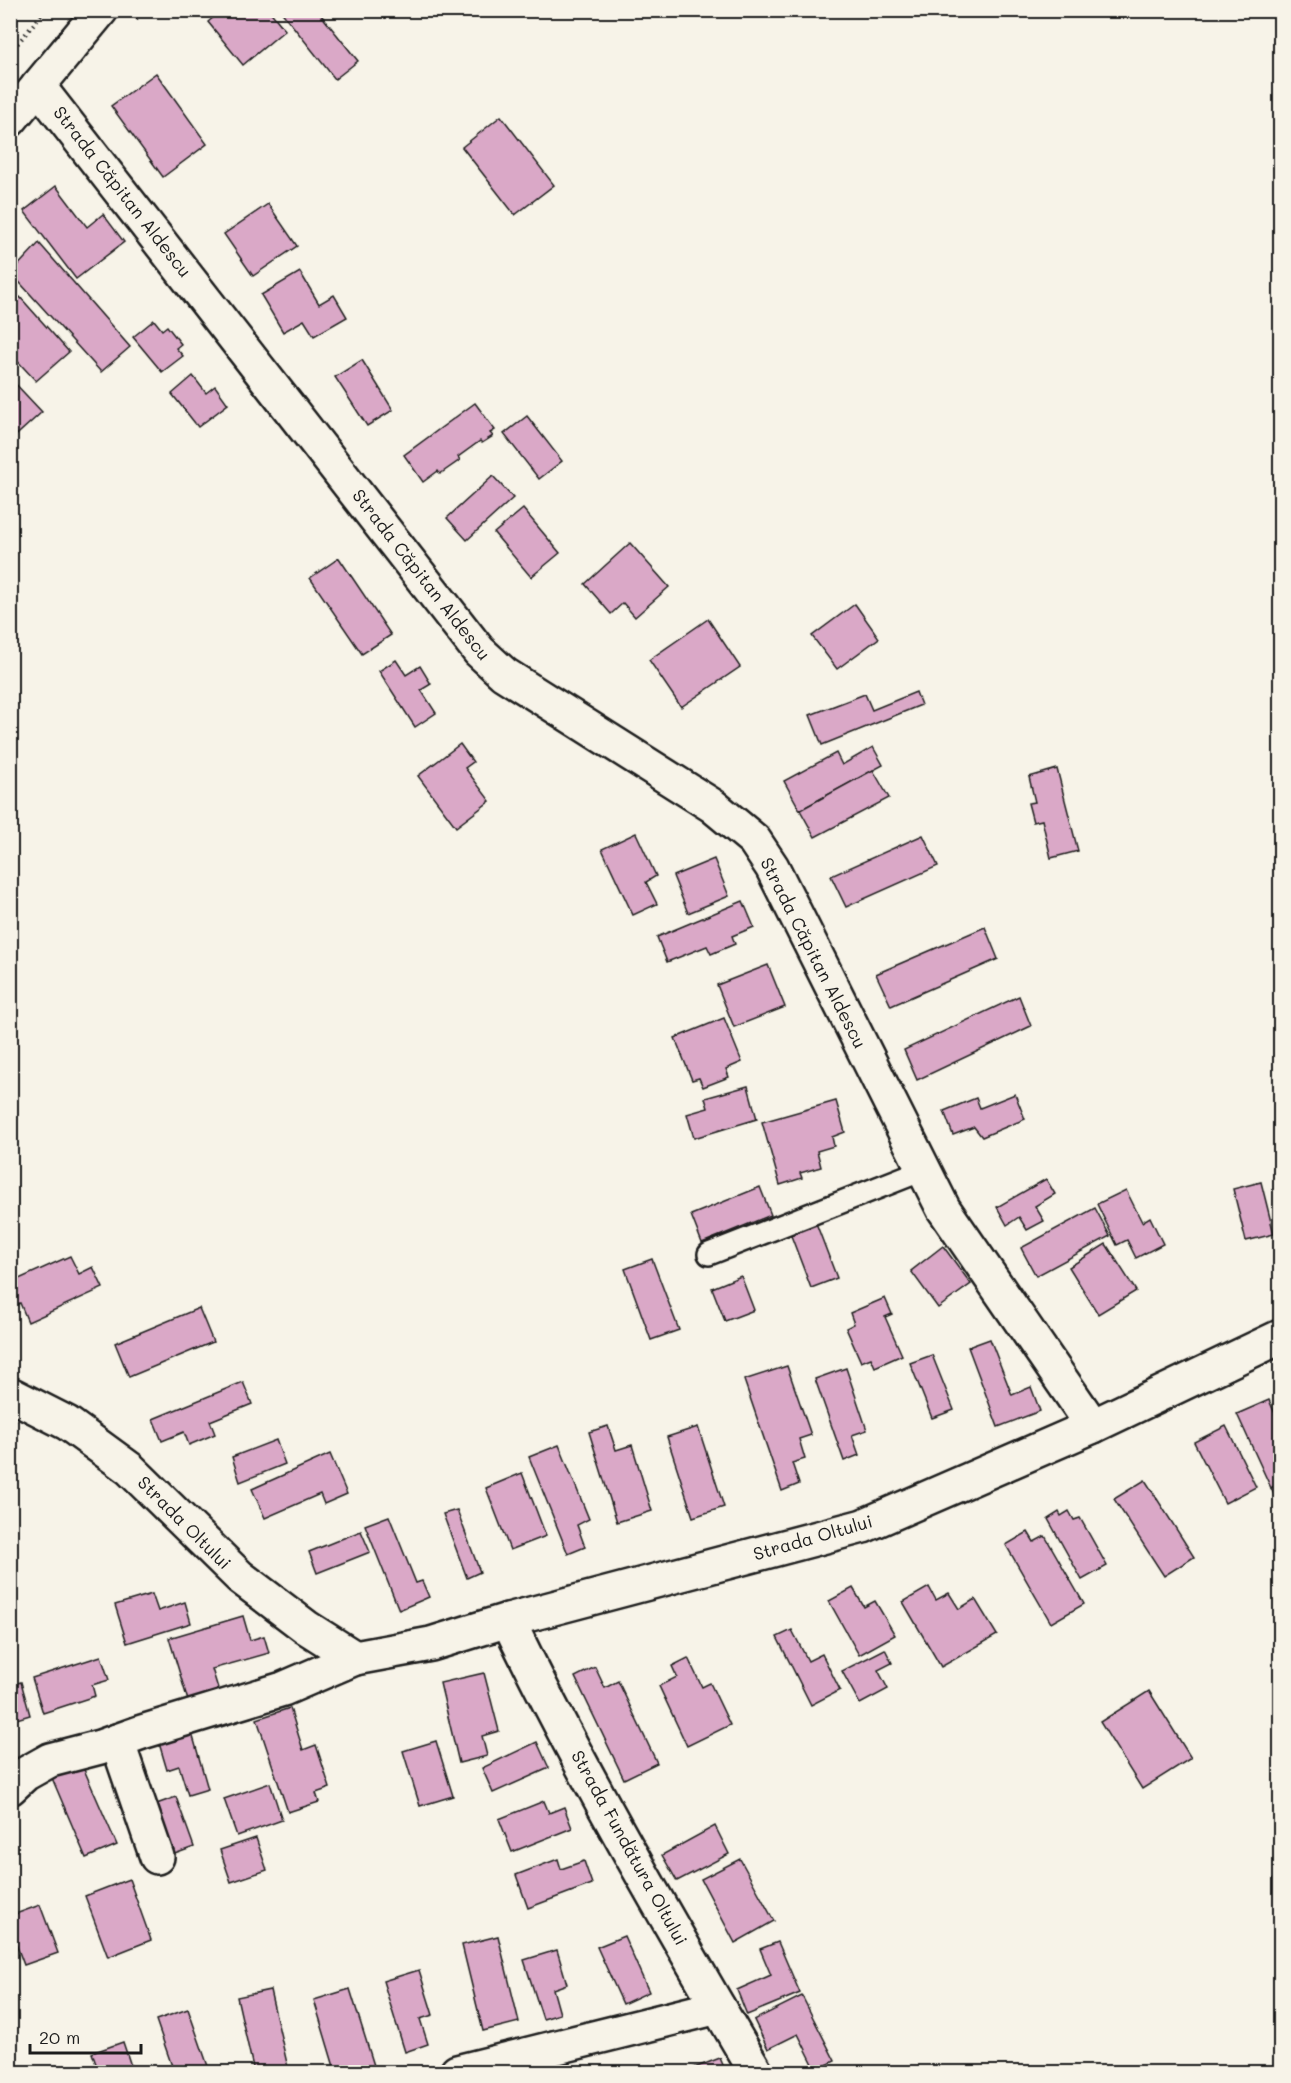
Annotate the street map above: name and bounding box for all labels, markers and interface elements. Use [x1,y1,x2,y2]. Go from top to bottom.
street label: Strada Căpitan Aldescu [48,101,197,282]
street label: Strada Căpitan Aldescu [347,484,496,665]
street label: Strada Căpitan Aldescu [755,853,872,1052]
street label: Strada Oltului [133,1470,237,1574]
street label: Strada Oltului [750,1509,875,1566]
street label: Strada Fundătura Oltului [566,1746,694,1949]
scale bar [30,2017,141,2055]
text: 20 m [39,2025,80,2049]

